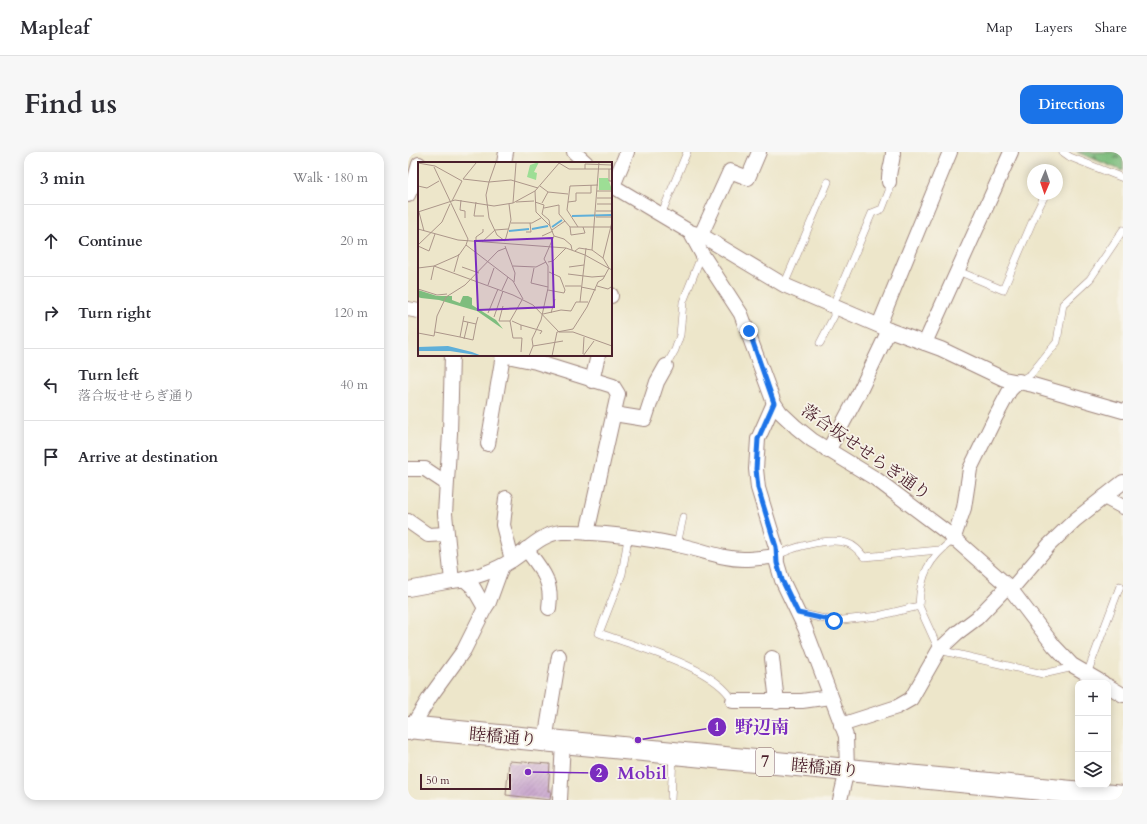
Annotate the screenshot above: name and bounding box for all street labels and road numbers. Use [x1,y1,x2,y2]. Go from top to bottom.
street label: 落合坂せせらぎ通り [797,399,935,505]
street label: 睦橋通り [468,723,538,751]
road number: 7 [756,748,774,776]
street label: 睦橋通り [790,754,860,782]

